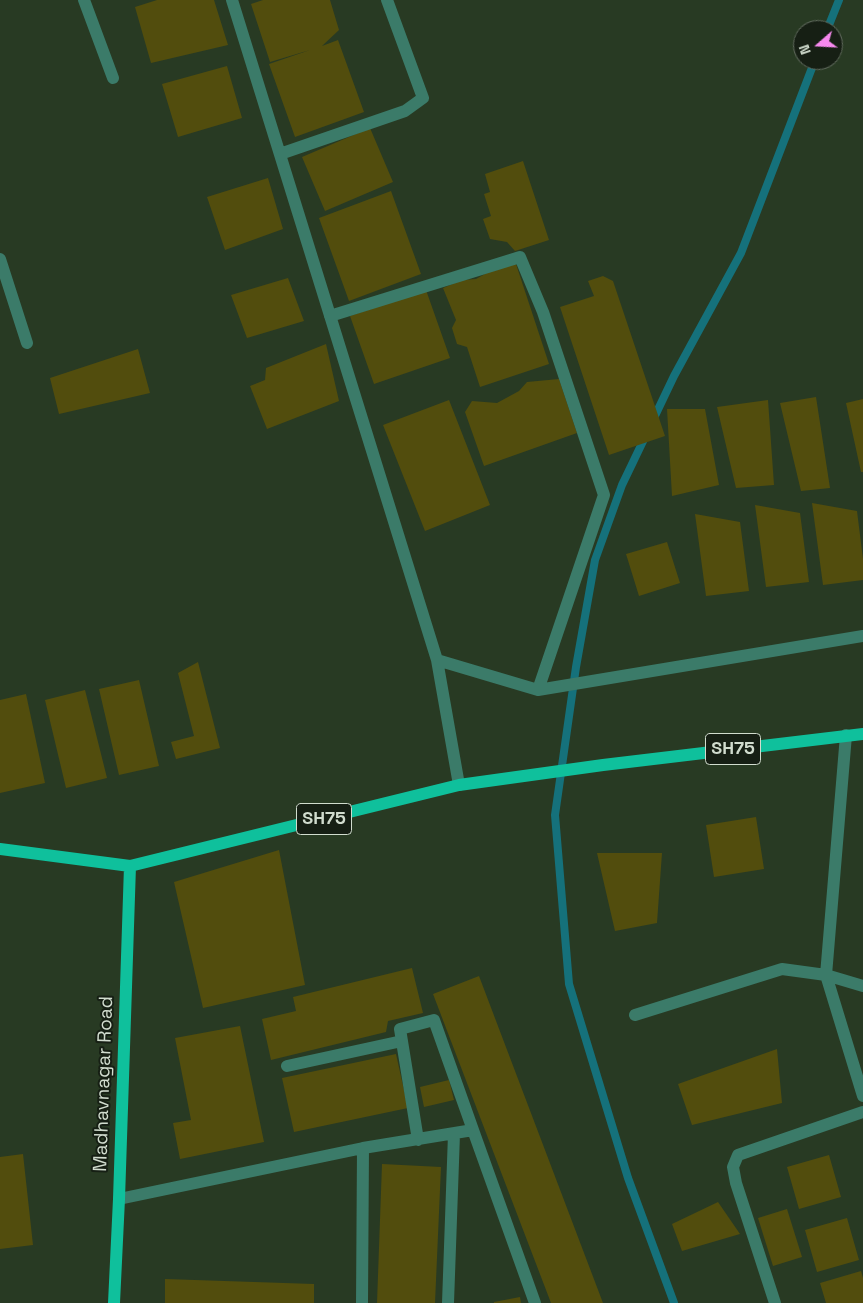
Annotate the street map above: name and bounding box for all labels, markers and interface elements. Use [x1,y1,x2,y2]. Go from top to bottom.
north arrow [793,20,843,70]
text: N [795,42,815,57]
road number: SH75 [706,734,760,764]
road number: SH75 [296,804,352,834]
street label: Madhavnagar Road [90,996,118,1172]

